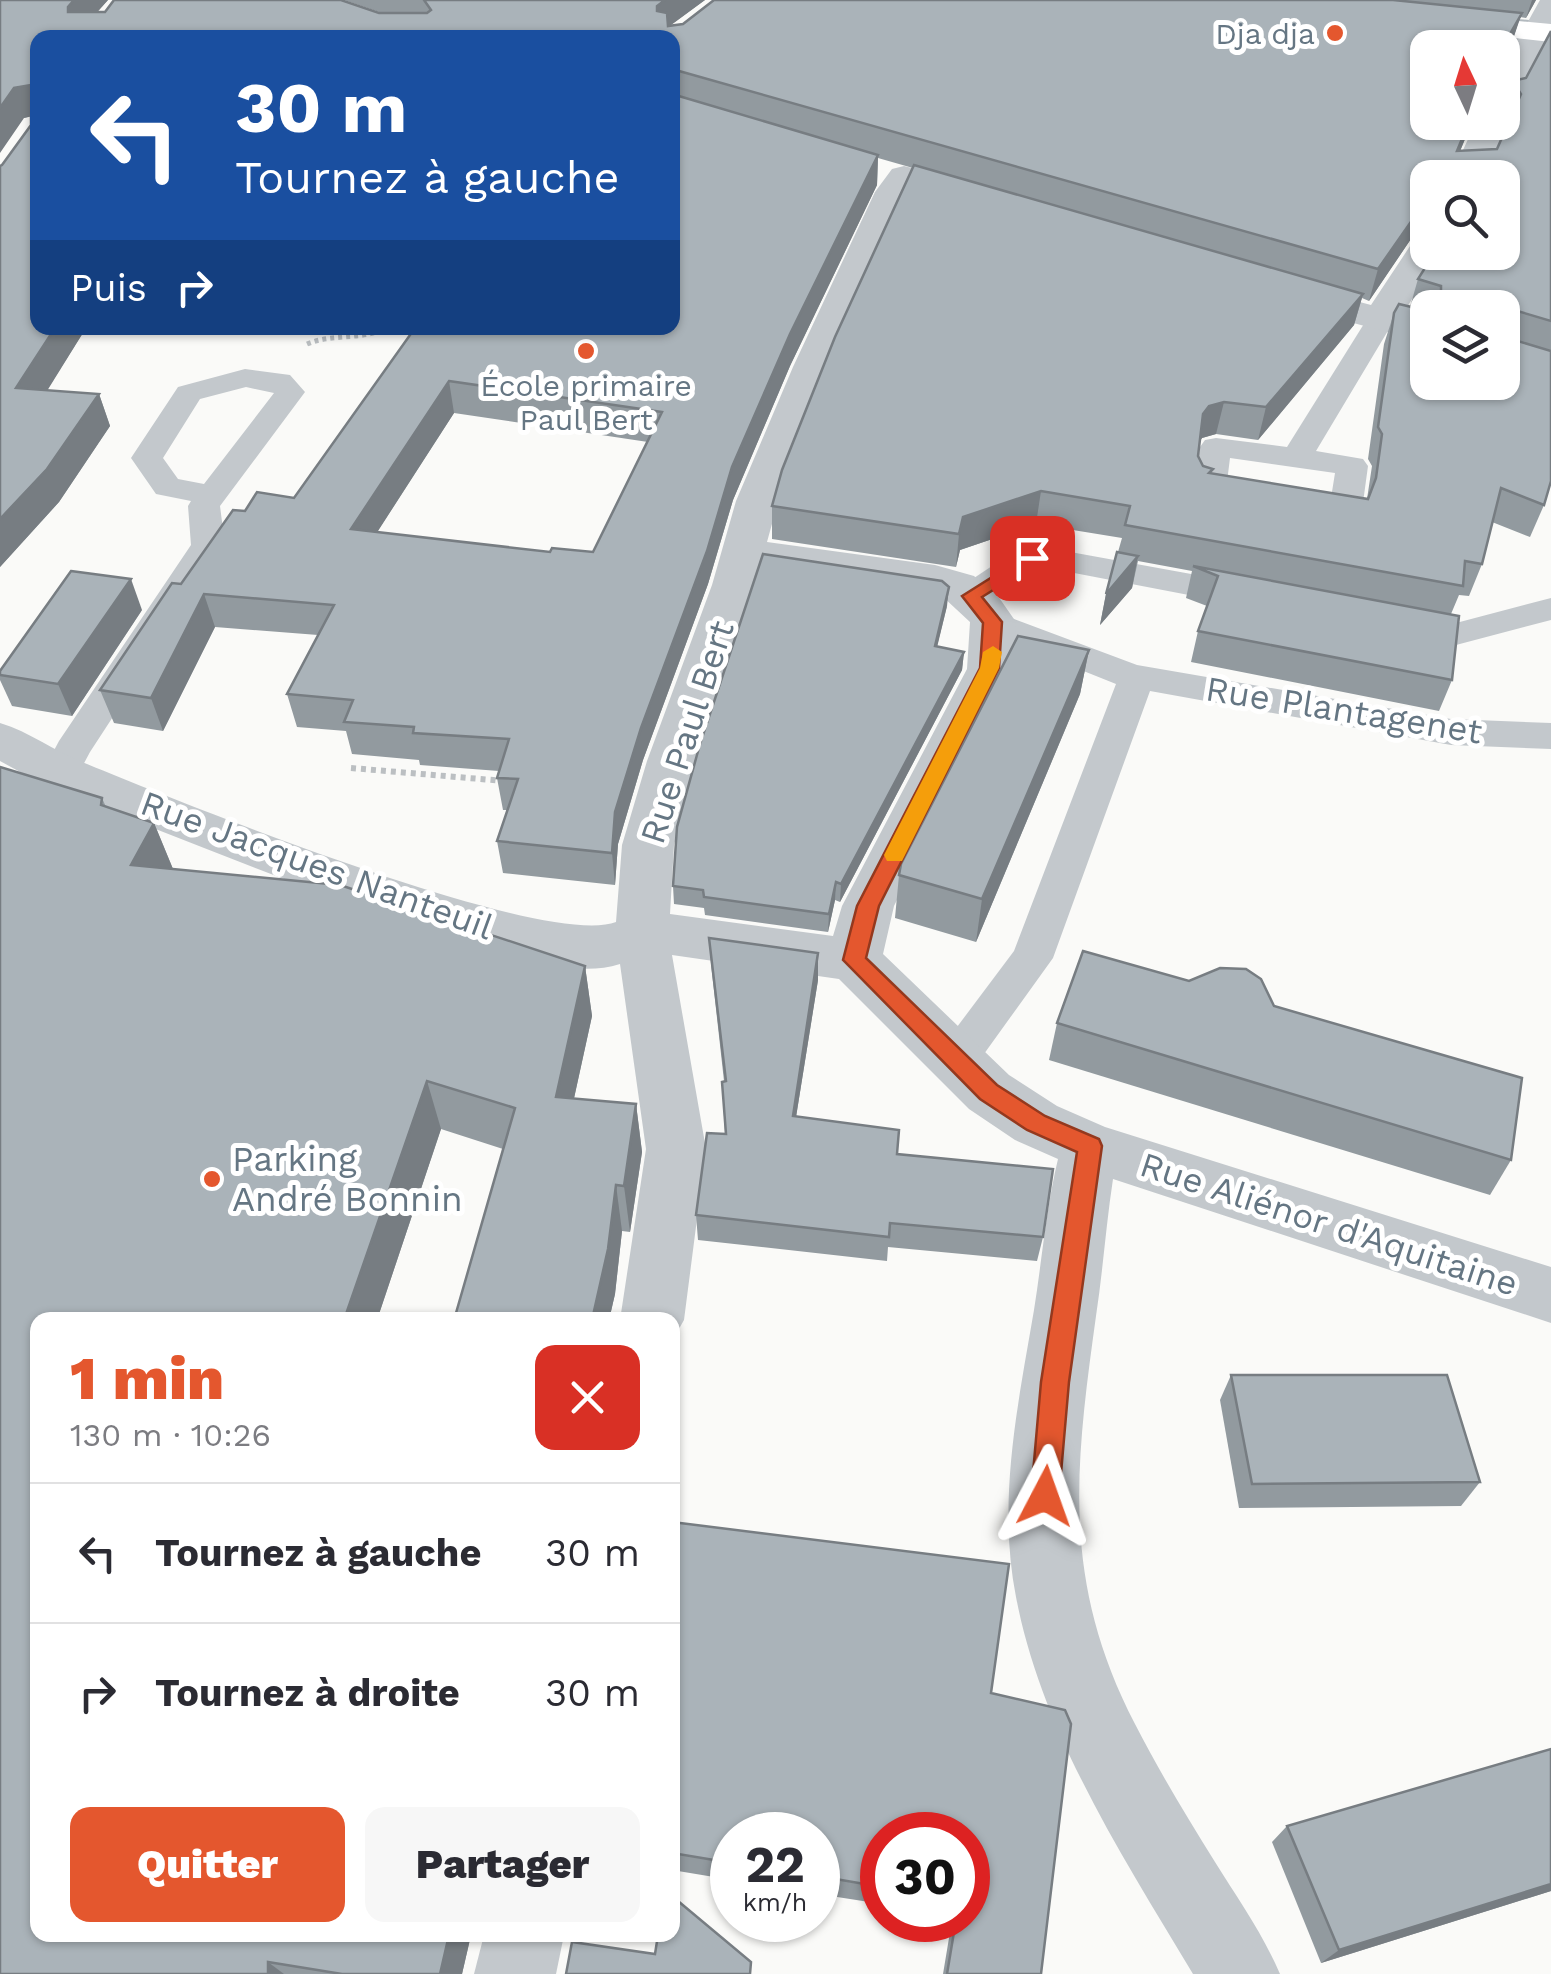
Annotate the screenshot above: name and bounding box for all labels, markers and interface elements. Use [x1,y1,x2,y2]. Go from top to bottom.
place label: Dja dja [1215,16,1315,51]
marker: Dja dja [1324,22,1346,44]
north arrow [1410,30,1520,140]
map controls [1410,30,1520,400]
text: 30 m [235,67,407,149]
icon: left [70,70,200,200]
text: Tournez à gauche [235,151,620,204]
button: search [1410,160,1520,270]
icon: right [167,260,222,315]
text: Puis [70,266,147,310]
button: layers [1410,290,1520,400]
marker: École primaire Paul Bert [575,340,597,362]
place label: École primaire Paul Bert [480,368,692,437]
pin [990,516,1075,601]
icon: arrive [1005,531,1060,586]
street label: Rue Paul Bert [631,615,743,849]
street label: Rue Plantagenet [1203,667,1485,753]
street label: Rue Jacques Nanteuil [135,782,499,948]
place label: Parking André Bonnin [232,1138,463,1220]
street label: Rue Aliénor d'Aquitaine [1135,1143,1523,1305]
marker: Parking André Bonnin [201,1168,223,1190]
text: 1 min [70,1343,224,1414]
button: close [535,1345,640,1450]
text: 130 m · 10:26 [70,1416,271,1454]
position arrow [993,1444,1097,1548]
icon: left [70,1526,125,1581]
text: Tournez à gauche [155,1531,481,1575]
text: 30 m [545,1531,640,1575]
icon: right [70,1666,125,1721]
text: Tournez à droite [155,1671,460,1715]
text: 30 m [545,1671,640,1715]
button: Quitter [70,1807,345,1922]
button: Partager [365,1807,640,1922]
speed limit sign: 30 [860,1812,990,1942]
text: 22 [745,1835,805,1894]
text: km/h [743,1888,807,1917]

